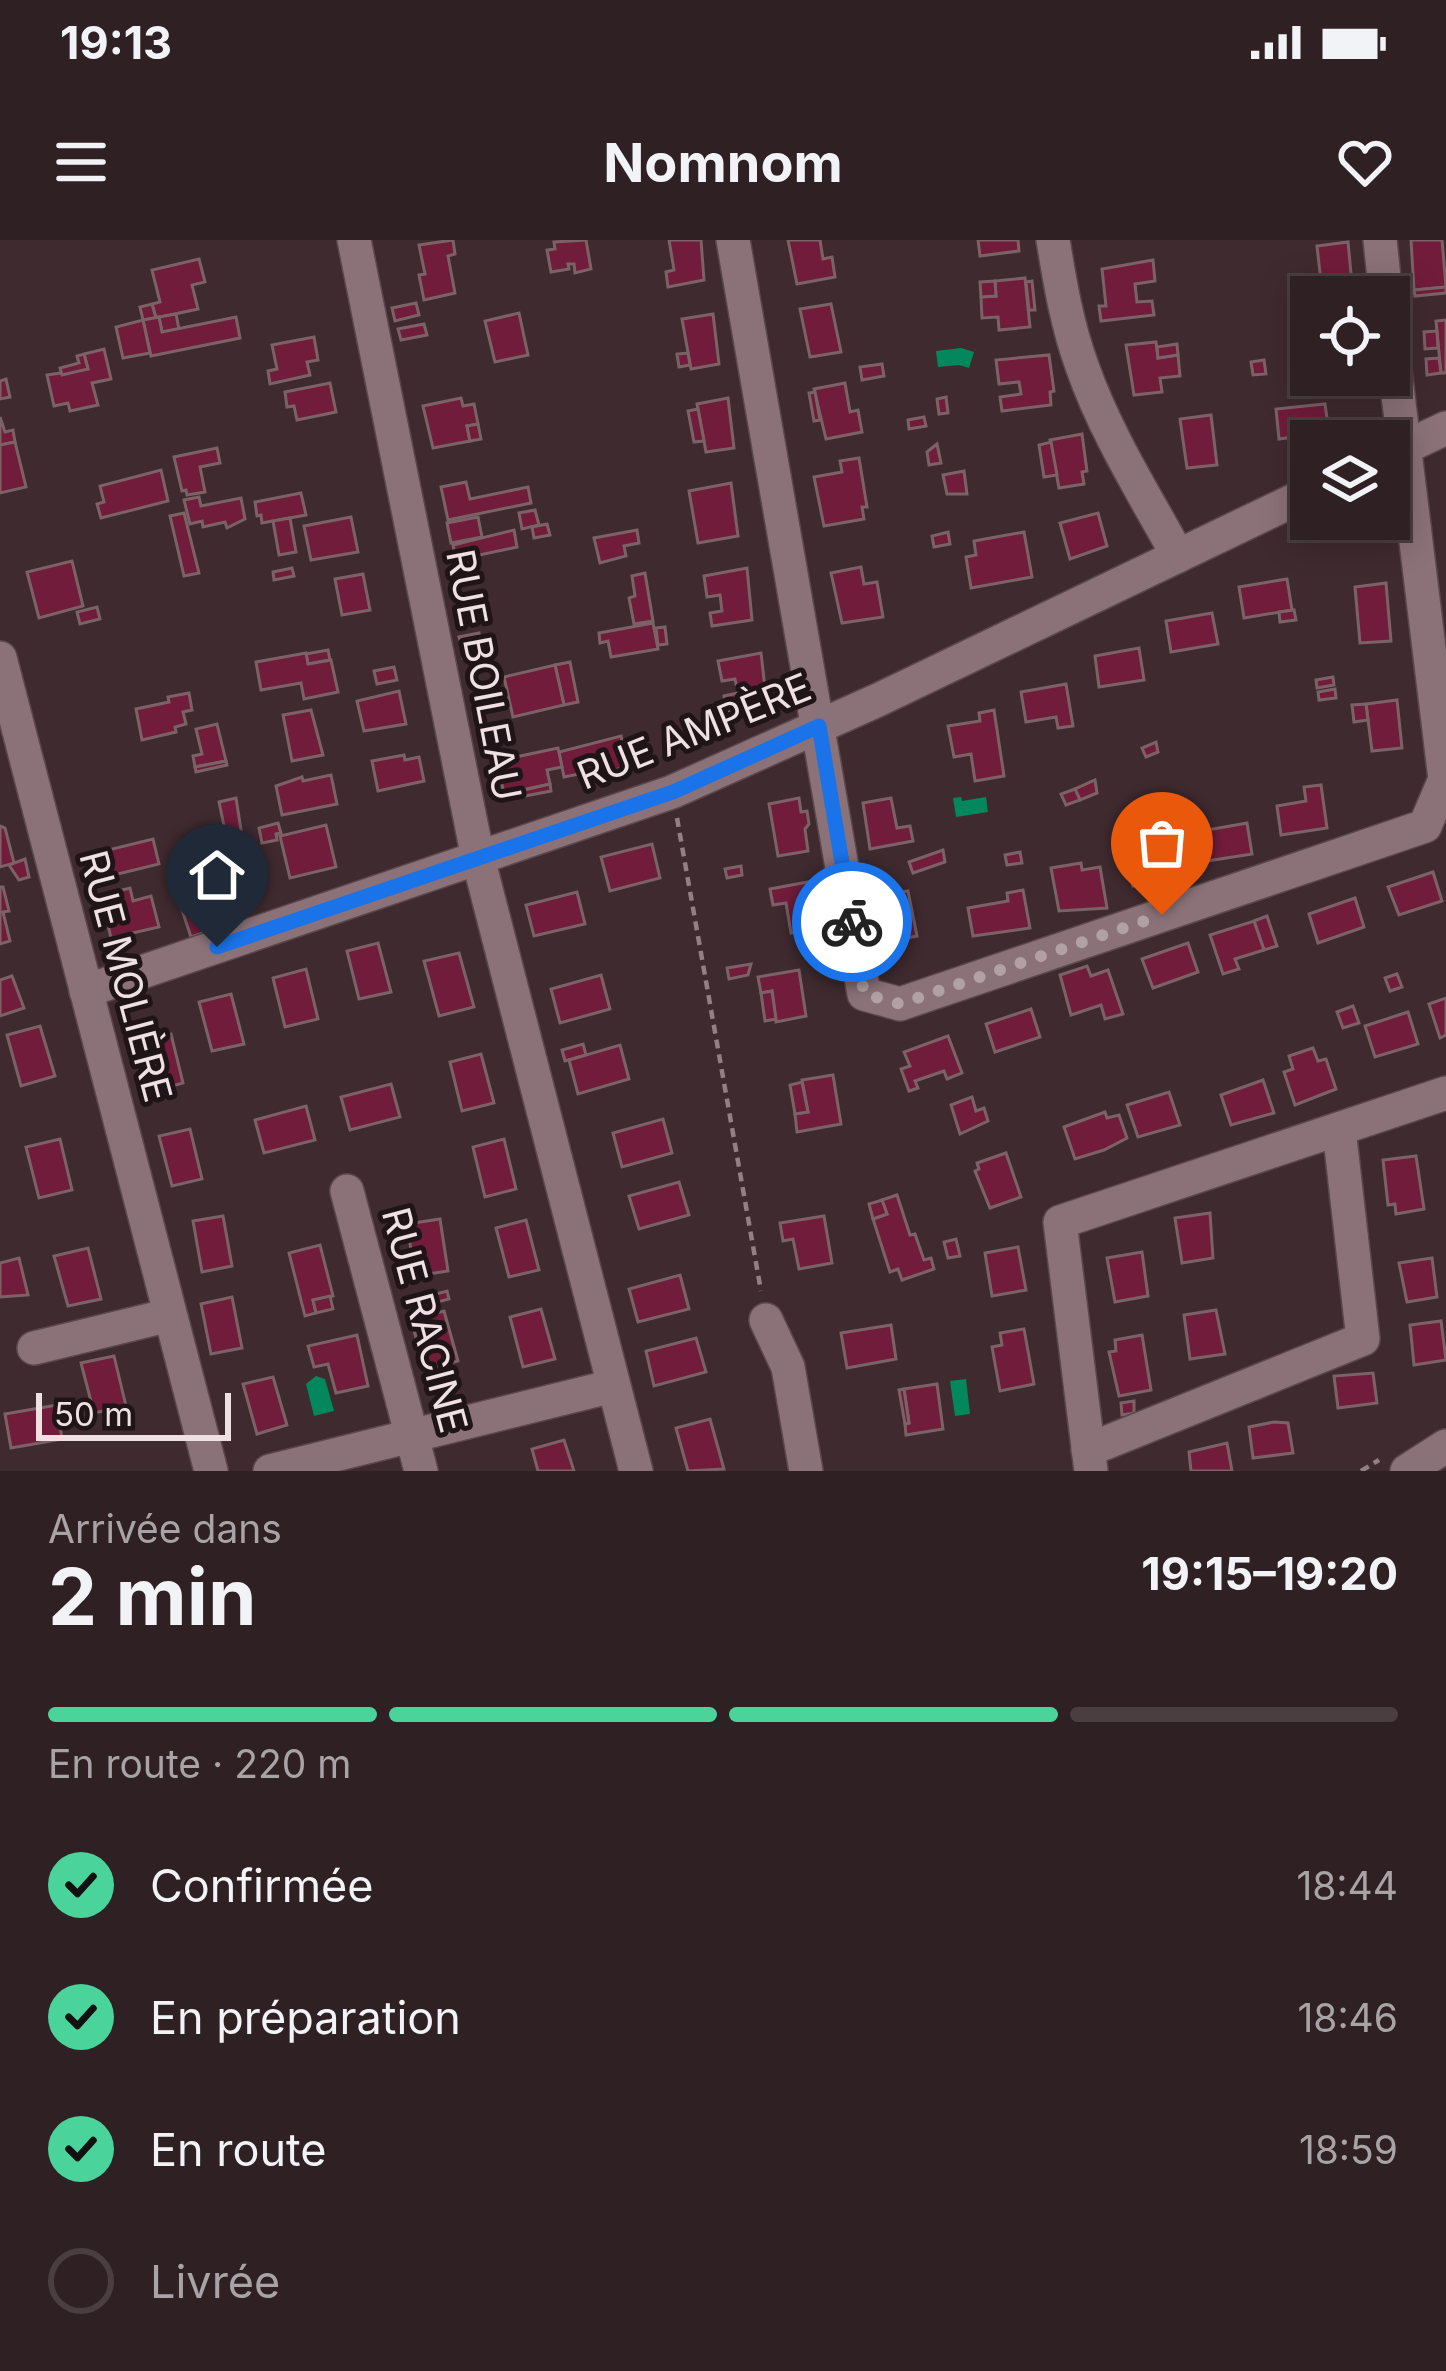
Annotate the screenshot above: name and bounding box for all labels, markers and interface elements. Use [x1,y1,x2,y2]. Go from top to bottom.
text: 19:13 [60,15,172,70]
icon: menu [48,129,114,195]
icon: heart [1332,129,1398,195]
text: Nomnom [603,130,843,195]
map controls [1290,276,1410,540]
button: locate [1290,276,1410,396]
button: layers [1290,420,1410,540]
street label: RUE BOILEAU [437,545,532,805]
street label: RUE AMPÈRE [570,662,817,799]
pin [1111,792,1213,915]
icon: bag [1129,810,1195,876]
pin [166,824,268,947]
icon: home [184,842,250,908]
street label: RUE MOLIÈRE [70,845,183,1107]
courier [792,862,912,982]
icon: bike [819,889,885,955]
street label: RUE RACINE [373,1202,478,1438]
scale bar [36,1387,231,1440]
text: 50 m [54,1394,133,1434]
text: Arrivée dans [48,1505,282,1552]
text: 19:15–19:20 [1141,1546,1398,1601]
text: 2 min [48,1549,256,1644]
text: En route · 220 m [48,1740,352,1787]
icon: check [48,1852,114,1918]
text: Confirmée [150,1858,374,1913]
text: 18:44 [1296,1862,1398,1909]
icon: check [48,1984,114,2050]
text: En préparation [150,1990,461,2045]
text: 18:46 [1297,1994,1398,2041]
icon: check [48,2116,114,2182]
text: En route [150,2122,327,2177]
text: 18:59 [1299,2126,1398,2173]
text: Livrée [150,2254,280,2309]

